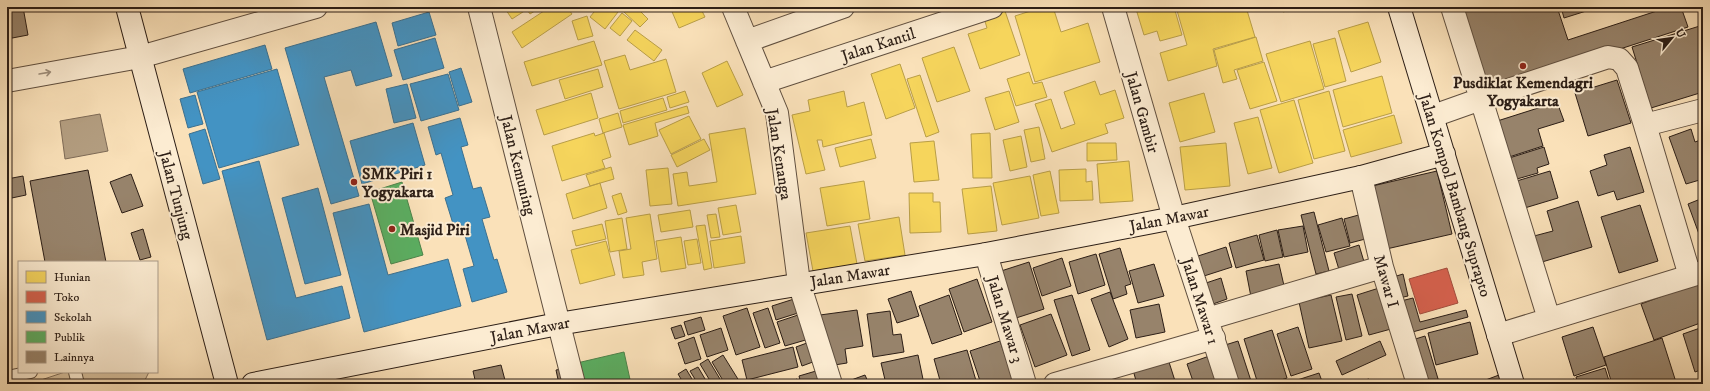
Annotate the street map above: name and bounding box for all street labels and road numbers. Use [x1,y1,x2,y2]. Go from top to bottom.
street label: Jalan Kantil [837,24,918,67]
street label: Jalan Gambir [1120,67,1163,155]
street label: Jalan Kompol Bambang Suprapto [1414,89,1496,300]
street label: Jalan Kenanga [762,105,796,201]
street label: Jalan Kemuning [495,111,540,217]
street label: Jalan Tunjung [154,147,198,242]
street label: Jalan Mawar [1126,201,1211,237]
street label: Mawar I [1369,252,1403,311]
street label: Jalan Mawar 1 [1176,254,1223,347]
street label: Jalan Mawar [807,260,892,292]
street label: Jalan Mawar 3 [982,271,1028,365]
street label: Jalan Mawar [487,312,572,348]

